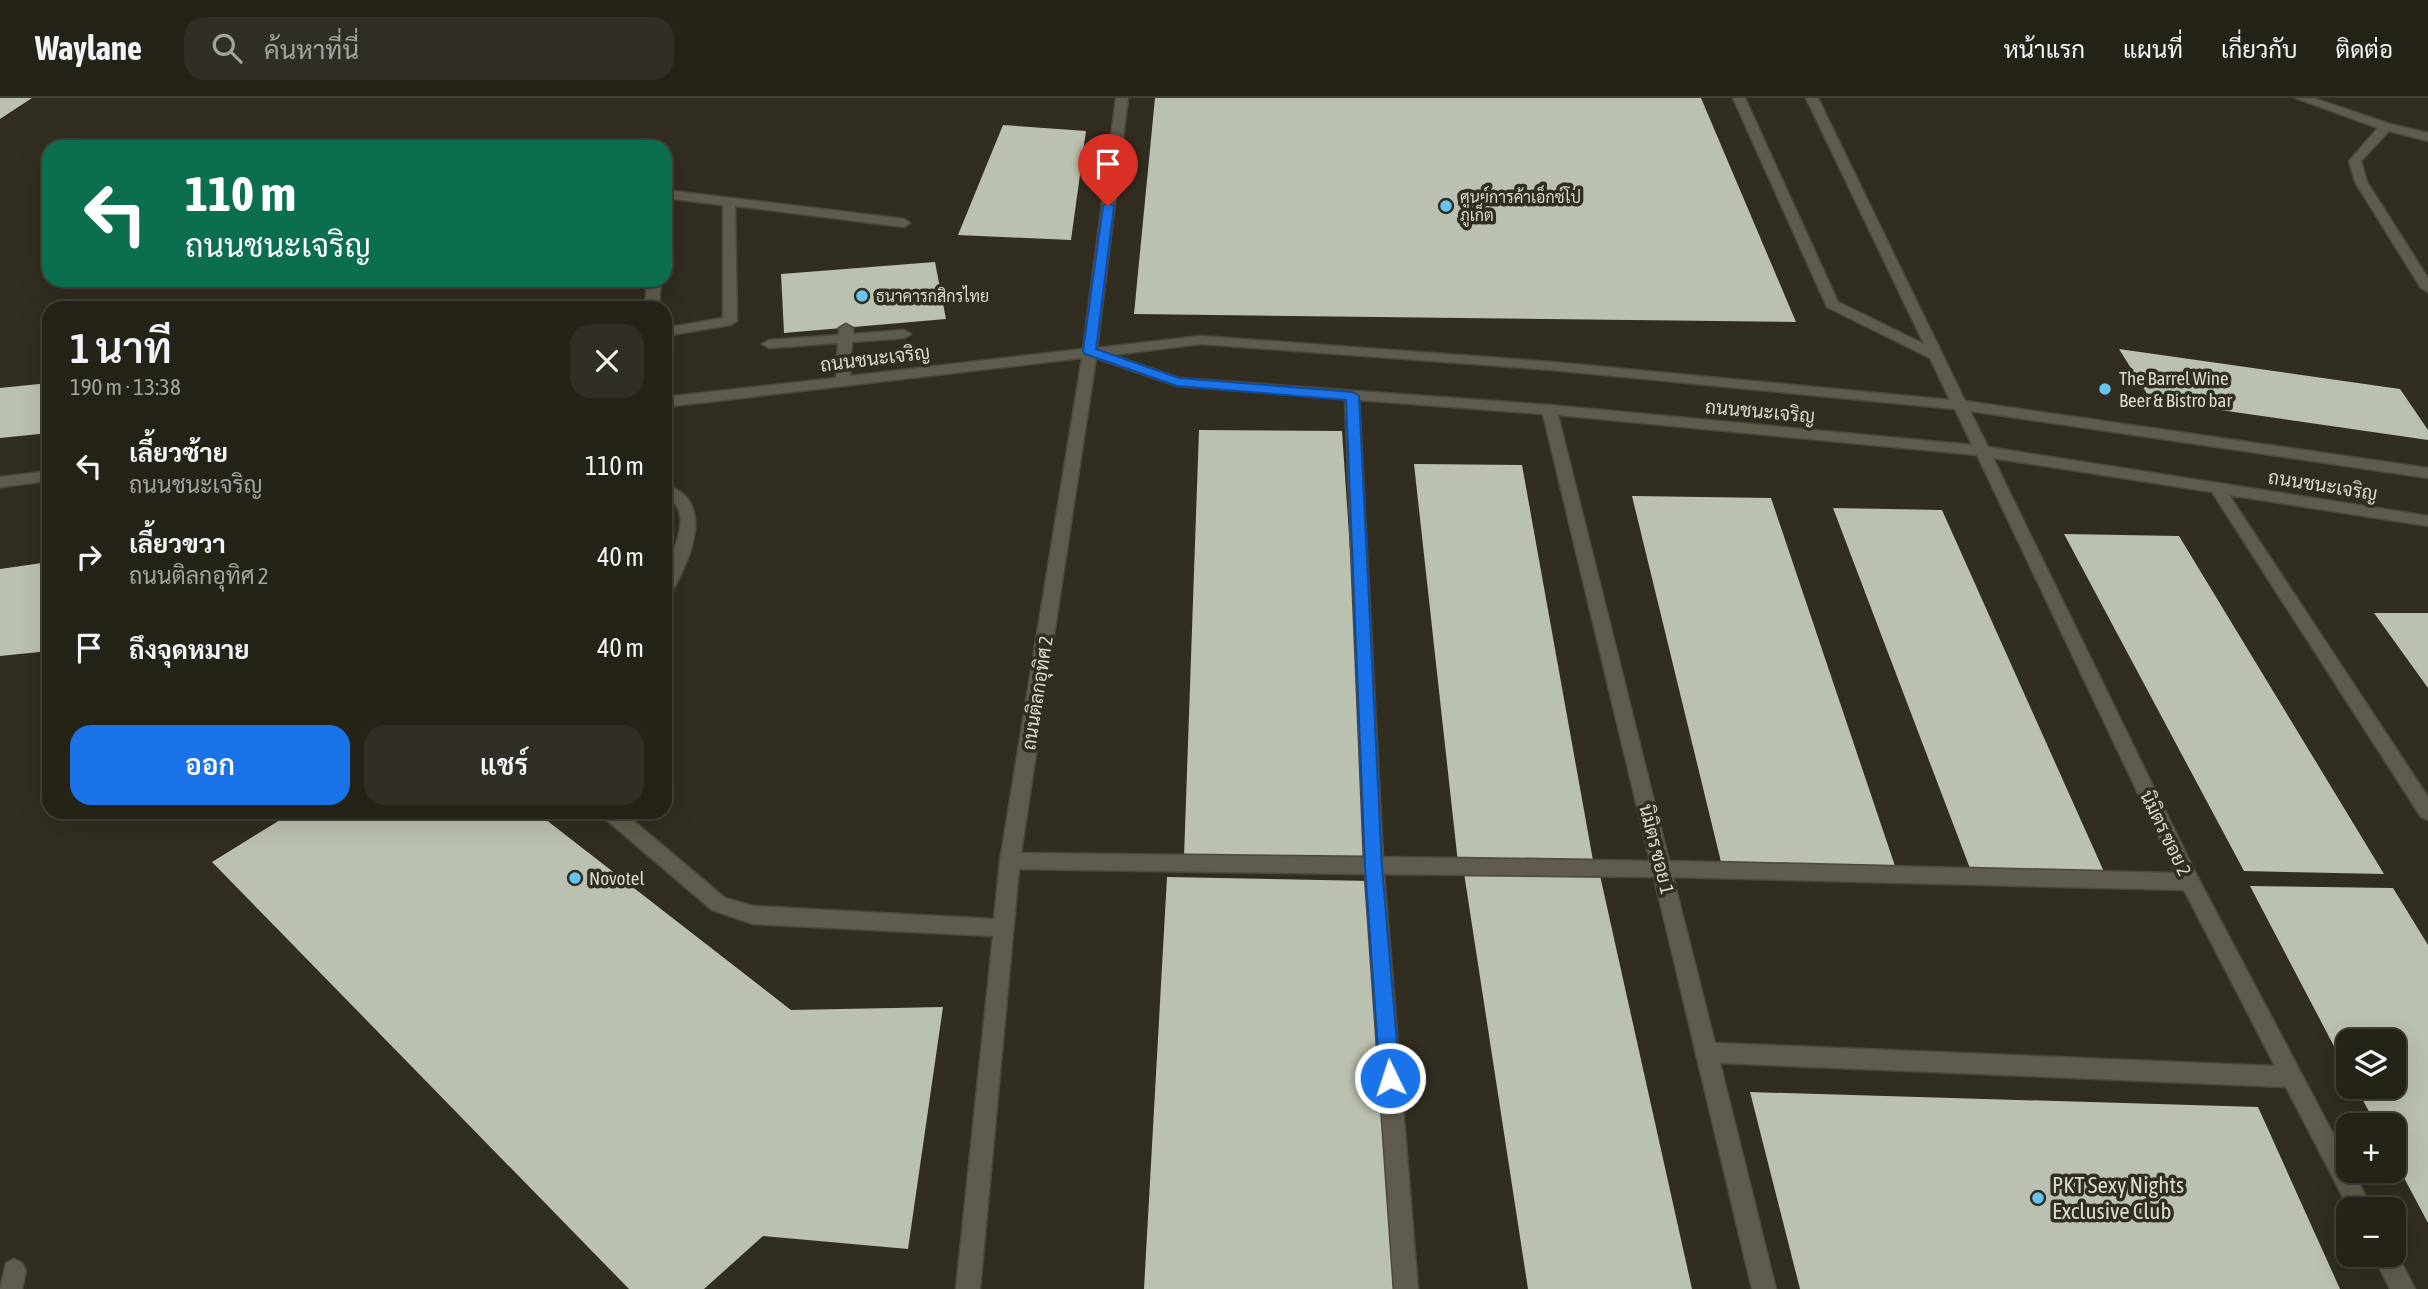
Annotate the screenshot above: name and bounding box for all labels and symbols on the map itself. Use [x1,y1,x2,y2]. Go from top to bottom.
pin [1078,134,1138,206]
place label: ศูนย์การค้าเอ็กซ์โป ภูเก็ต [1460,184,1581,227]
marker: ศูนย์การค้าเอ็กซ์โป ภูเก็ต [1438,198,1454,214]
place label: ธนาคารกสิกรไทย [876,285,989,305]
marker: ธนาคารกสิกรไทย [854,288,870,304]
street label: ถนนชนะเจริญ [819,340,931,377]
place label: The Barrel Wine Beer & Bistro bar [2119,367,2232,411]
marker: The Barrel Wine Beer & Bistro bar [2097,381,2113,397]
street label: ถนนชนะเจริญ [1704,395,1816,428]
street label: ถนนชนะเจริญ [2267,465,2379,505]
street label: ถนนติลกอุทิศ 2 [1017,634,1059,752]
street label: นิมิตร ซอย 2 [2136,787,2196,879]
street label: นิมิตร ซอย 1 [1635,802,1679,896]
place label: Novotel [589,867,644,889]
marker: Novotel [567,870,583,886]
position arrow [1353,1041,1427,1115]
place label: PKT Sexy Nights Exclusive Club [2052,1172,2184,1224]
marker: PKT Sexy Nights Exclusive Club [2030,1190,2046,1206]

